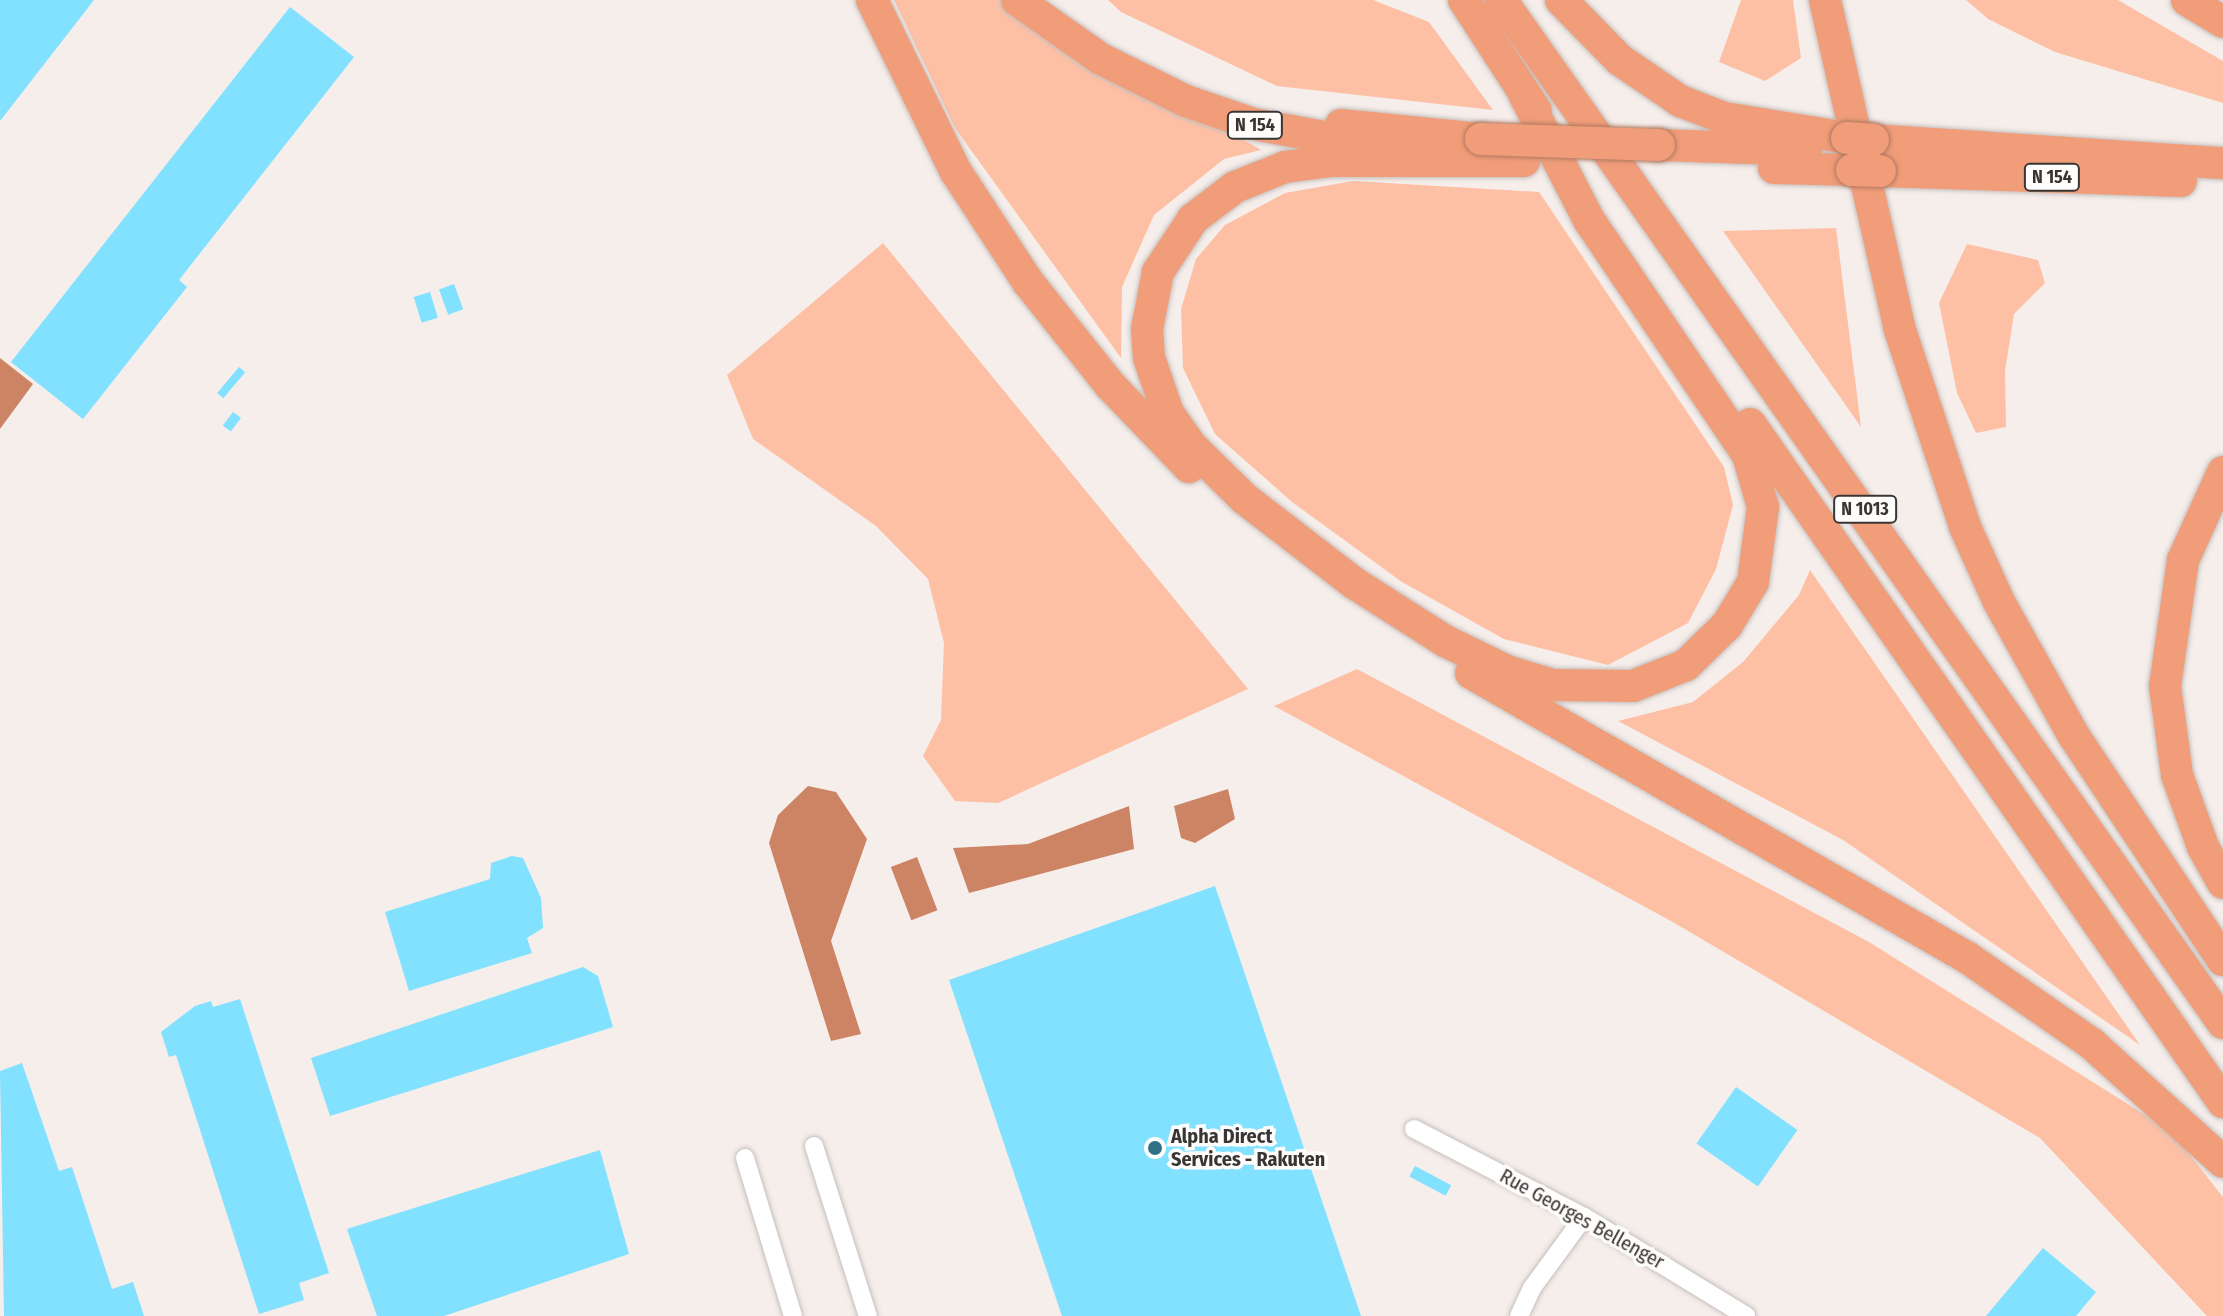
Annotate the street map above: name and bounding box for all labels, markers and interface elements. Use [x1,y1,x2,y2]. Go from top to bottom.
road number: N 154 [1225,111,1285,139]
road number: N 154 [2022,163,2082,191]
road number: N 1013 [1833,495,1897,523]
place label: Alpha Direct Services - Rakuten [1171,1124,1325,1171]
marker: Alpha Direct Services - Rakuten [1146,1139,1164,1157]
street label: Rue Georges Bellenger [1496,1164,1668,1274]

